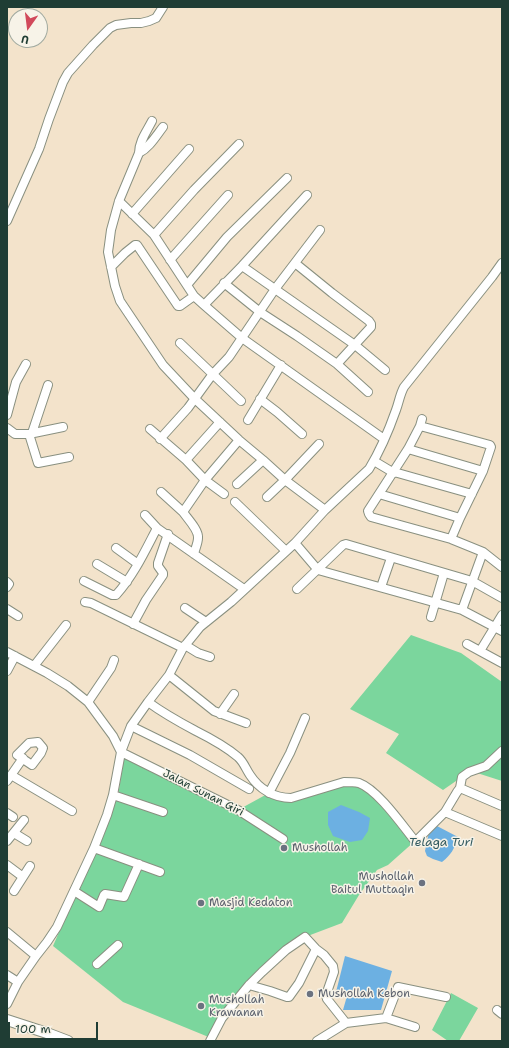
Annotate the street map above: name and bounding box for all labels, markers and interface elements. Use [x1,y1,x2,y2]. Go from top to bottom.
north arrow [8,8,48,48]
text: U [20,31,31,47]
street label: Jalan Sunan Giri [160,767,246,819]
water label: Telaga Turi [409,836,473,850]
place label: Mushollah [292,841,348,855]
marker: Mushollah [279,843,289,853]
place label: Mushollah Baitul Muttaqin [331,870,414,896]
marker: Mushollah Baitul Muttaqin [417,878,427,888]
place label: Masjid Kedaton [209,896,293,910]
marker: Masjid Kedaton [196,898,206,908]
place label: Mushollah Kebon [318,987,410,1001]
marker: Mushollah Kebon [305,989,315,999]
place label: Mushollah Krawanan [209,993,265,1019]
marker: Mushollah Krawanan [196,1001,206,1011]
scale bar [10,1014,100,1040]
text: 100 m [15,1021,51,1037]

